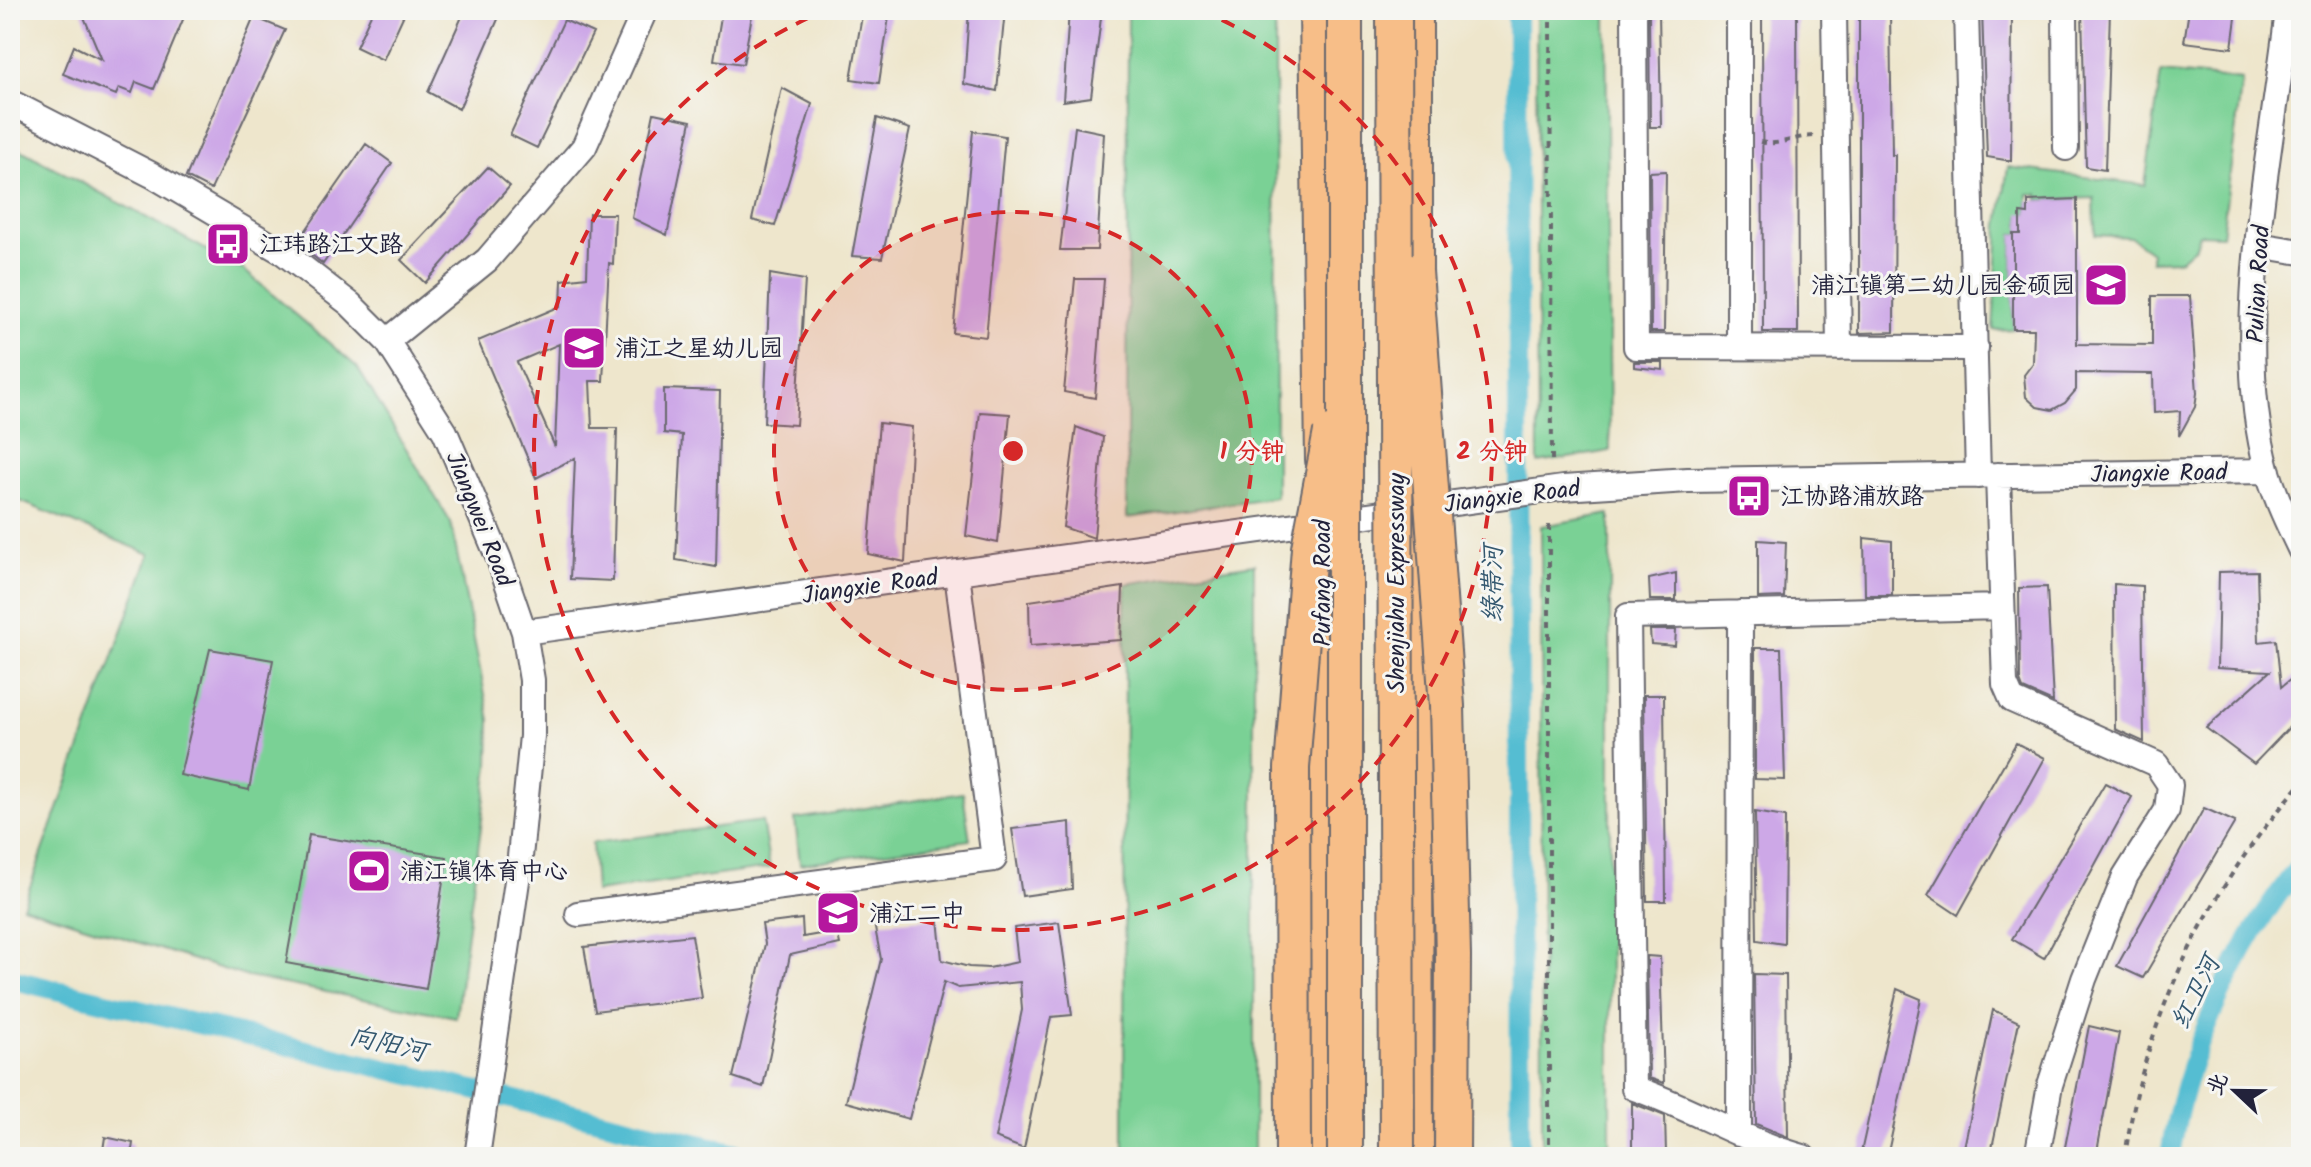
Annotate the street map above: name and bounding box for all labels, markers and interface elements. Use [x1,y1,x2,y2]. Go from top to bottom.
bus stop icon: 江玮路江文路 [204,220,252,268]
street label: Pulian Road [2237,223,2282,344]
place label: 江玮路江文路 [259,226,403,265]
school or university icon: 浦江镇第二幼儿园金硕园 [2082,261,2130,309]
place label: 浦江镇第二幼儿园金硕园 [1811,267,2075,306]
school or university icon: 浦江之星幼儿园 [560,324,608,372]
place label: 浦江之星幼儿园 [615,330,783,369]
text: 1 分钟 [1220,433,1284,472]
text: 2 分钟 [1456,433,1528,472]
centre of rings [999,437,1027,465]
street label: Jiangwei Road [434,446,524,594]
street label: Jiangxie Road [2090,454,2229,495]
street label: Jiangxie Road [1442,470,1584,525]
street label: Shenjiahu Expressway [1378,472,1417,693]
bus stop icon: 江协路浦放路 [1725,472,1773,520]
place label: 江协路浦放路 [1780,478,1924,517]
street label: Pufang Road [1304,519,1343,646]
water label: 绿带河 [1473,541,1515,623]
street label: Jiangxie Road [800,559,942,616]
sports icon: 浦江镇体育中心 [345,847,393,895]
place label: 浦江镇体育中心 [400,853,568,892]
school or university icon: 浦江二中 [814,889,862,937]
place label: 浦江二中 [869,895,965,934]
water label: 红卫河 [2161,945,2235,1037]
water label: 向阳河 [345,1016,434,1075]
north arrow [2195,1051,2275,1131]
text: 北 [2198,1068,2239,1101]

